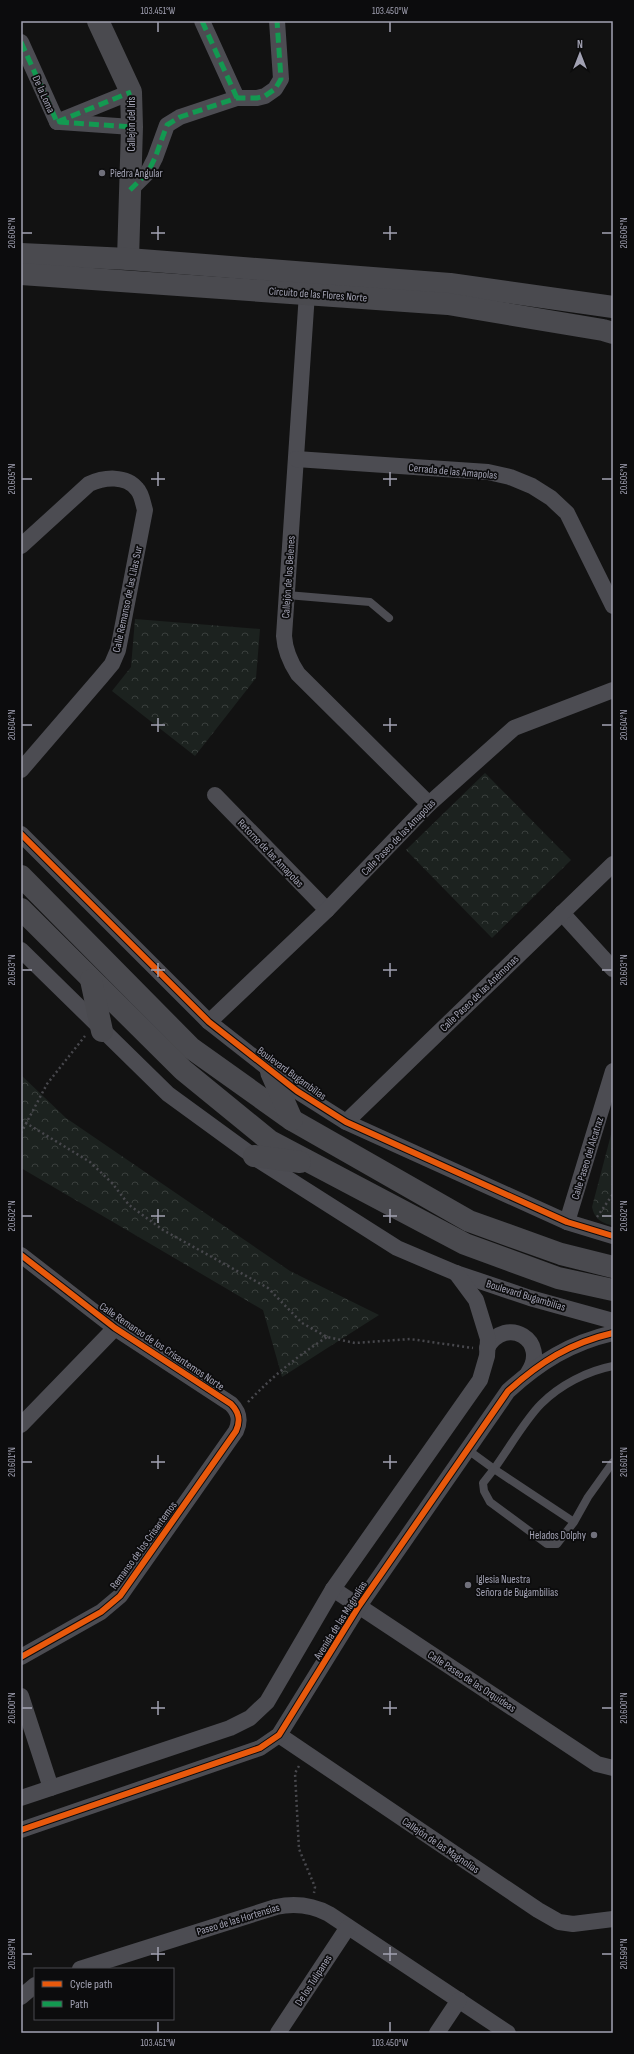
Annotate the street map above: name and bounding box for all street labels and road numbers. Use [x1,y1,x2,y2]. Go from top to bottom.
street label: De la Loma [30,74,58,115]
street label: Callejón del Iris [125,96,138,152]
street label: Circuito de las Flores Norte [268,285,368,304]
street label: Cerrada de las Amapolas [408,461,498,482]
street label: Callejón de los Belenes [279,535,298,619]
street label: Calle Remanso de las Lilas Sur [110,545,145,654]
street label: Calle Paseo de las Amapolas [358,796,438,878]
street label: Retorno de las Amapolas [235,817,306,890]
street label: Calle Paseo de las Anémonas [437,952,521,1034]
street label: Boulevard Bugambilias [255,1044,329,1103]
street label: Calle Paseo del Alcatraz [569,1115,606,1201]
street label: Boulevard Bugambilias [485,1277,567,1314]
street label: Calle Remanso de los Crisantemos Norte [97,1300,227,1393]
street label: Remanso de los Crisantemos [107,1499,180,1592]
street label: Avenida de las Magnolias [310,1579,370,1663]
street label: Calle Paseo de las Orquideas [425,1648,518,1715]
street label: Callejón de las Magnolias [400,1815,482,1876]
street label: Paseo de las Hortensias [195,1901,281,1938]
street label: De los Tulipanes [292,1952,335,2008]

